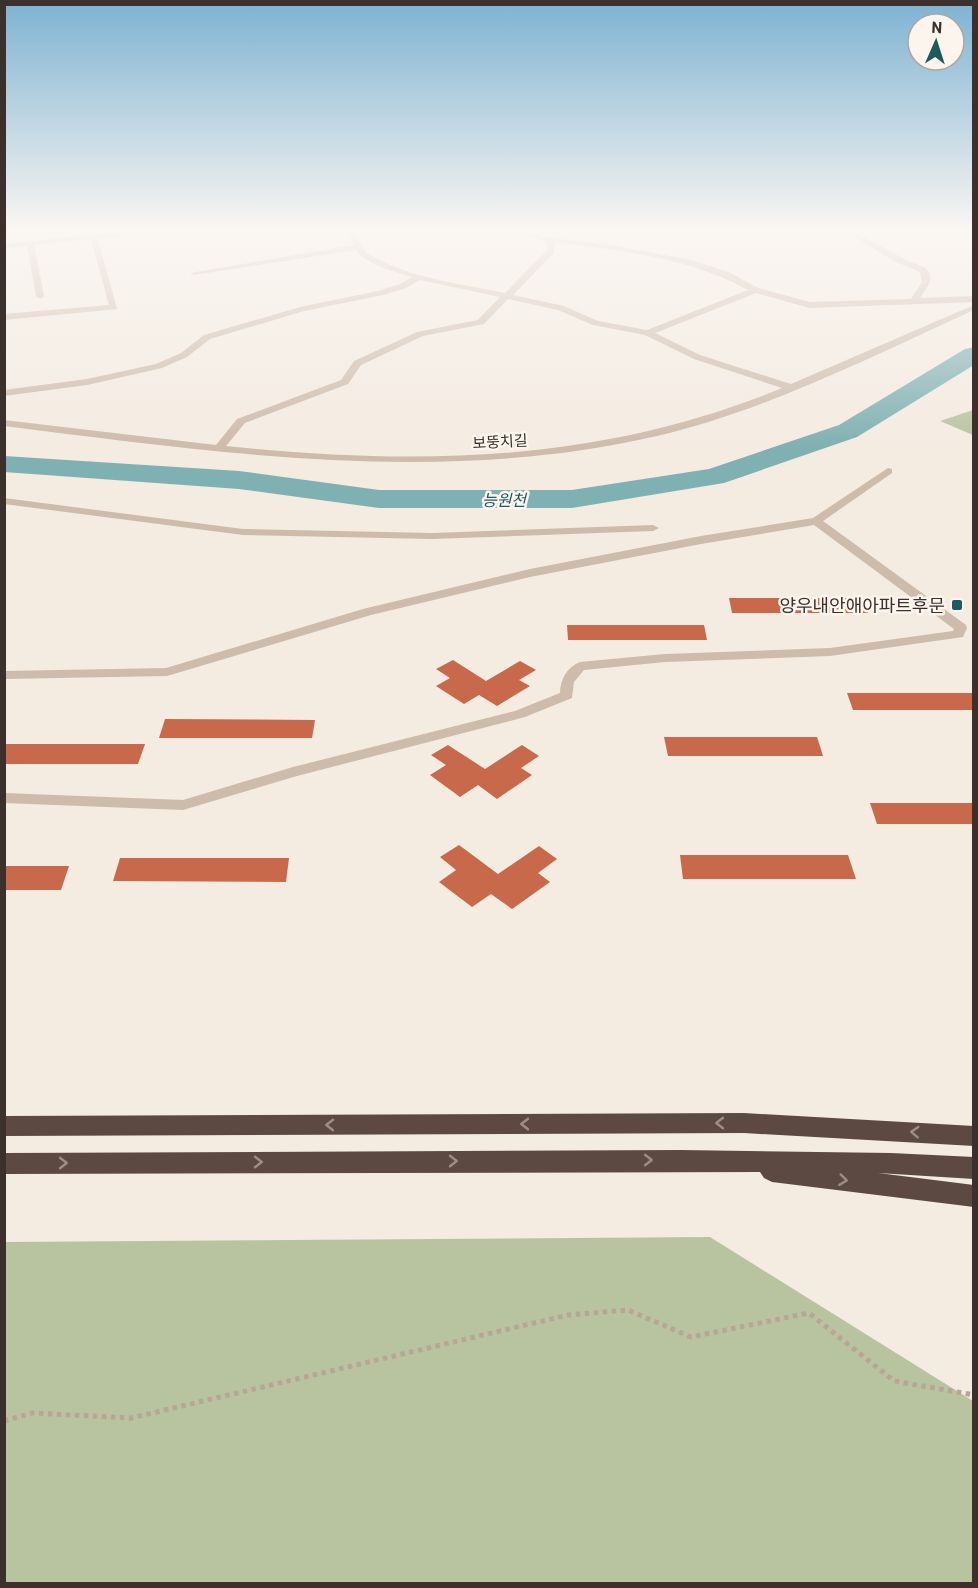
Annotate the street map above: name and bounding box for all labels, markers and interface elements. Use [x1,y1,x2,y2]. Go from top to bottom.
north arrow [906,12,966,72]
text: N [931,17,943,36]
street label: 보뚱치길 [472,431,528,451]
water label: 능원천 [482,490,528,509]
place label: 양우내안애아파트후문 [779,594,945,616]
marker: 양우내안애아파트후문 [950,598,964,612]
one-way arrow [716,1117,725,1129]
one-way arrow [521,1118,530,1130]
one-way arrow [326,1119,335,1131]
one-way arrow [911,1126,920,1139]
one-way arrow [643,1154,652,1166]
one-way arrow [448,1155,457,1167]
one-way arrow [253,1156,262,1168]
one-way arrow [58,1157,67,1169]
one-way arrow [839,1173,848,1186]

